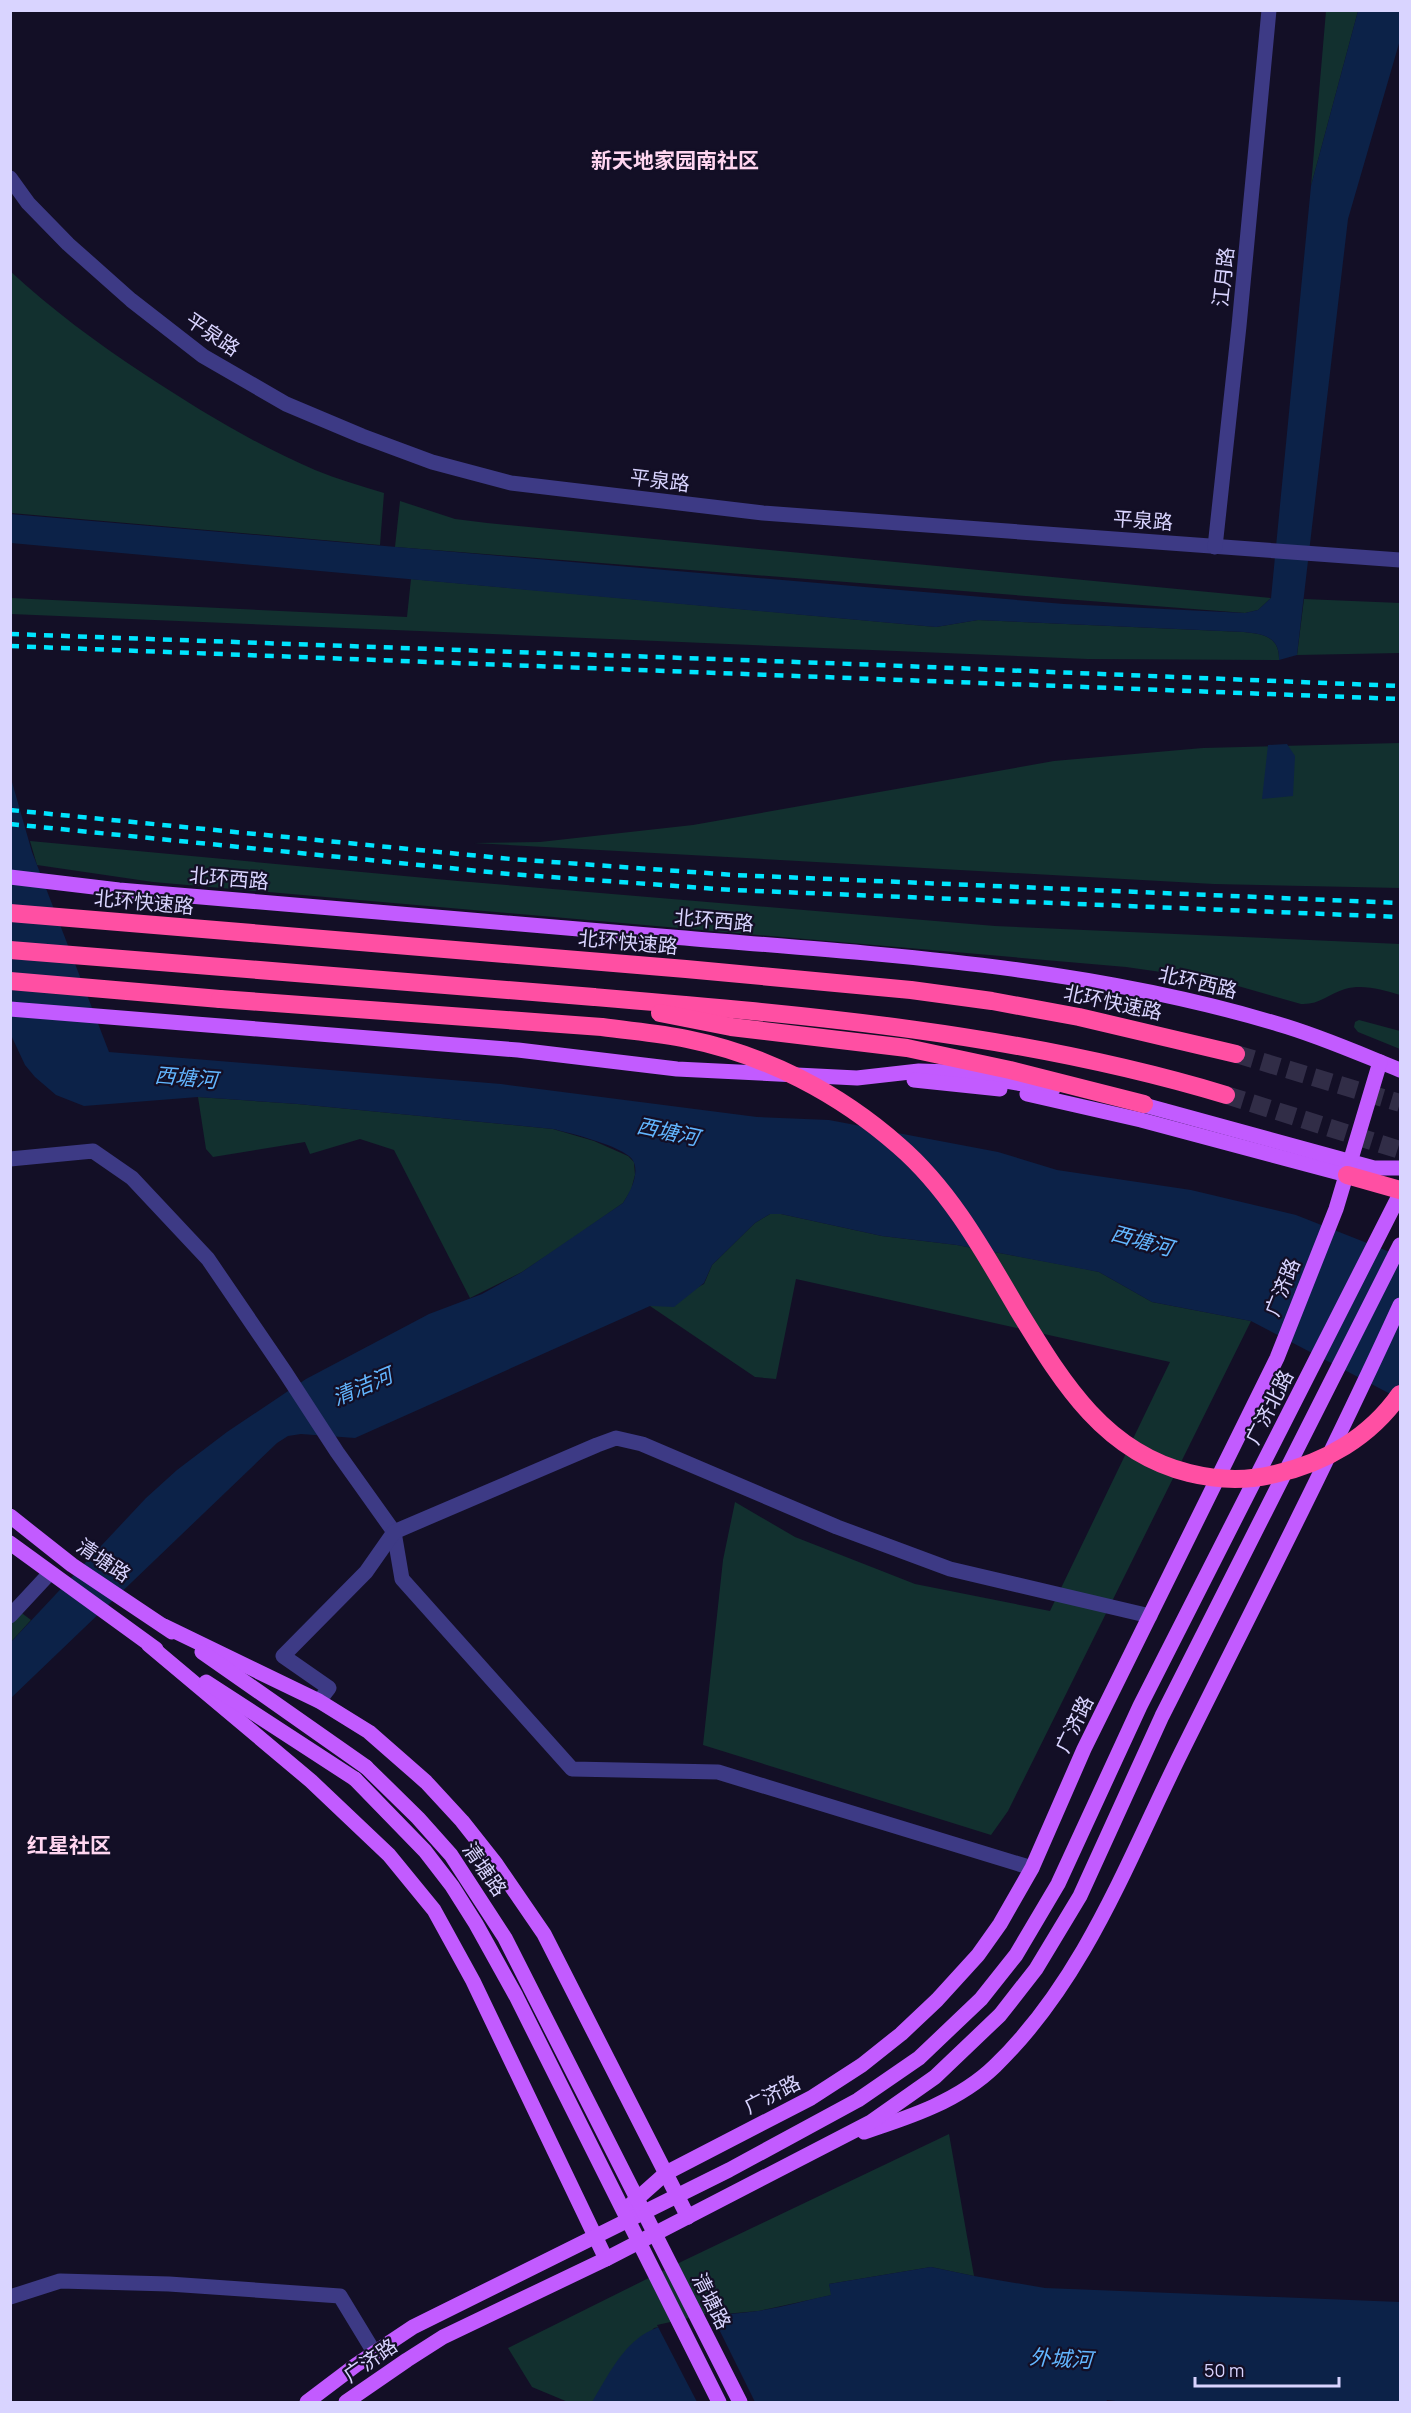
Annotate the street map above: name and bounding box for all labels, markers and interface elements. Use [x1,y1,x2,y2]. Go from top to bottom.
district label: 新天地家园南社区 [591,146,759,174]
street label: 江月路 [1206,246,1240,308]
street label: 平泉路 [181,306,245,362]
street label: 平泉路 [629,463,691,497]
street label: 平泉路 [1112,504,1174,536]
street label: 北环西路 [188,861,270,895]
street label: 北环快速路 [93,884,195,920]
street label: 北环西路 [673,903,755,937]
street label: 北环快速路 [577,924,679,960]
street label: 北环西路 [1156,960,1240,1004]
street label: 北环快速路 [1061,978,1165,1026]
water label: 西塘河 [153,1060,223,1094]
water label: 西塘河 [634,1111,706,1152]
water label: 西塘河 [1108,1218,1180,1263]
street label: 广济路 [1258,1254,1306,1320]
water label: 清洁河 [328,1359,400,1411]
street label: 广济北路 [1239,1365,1299,1449]
street label: 清塘路 [72,1532,136,1588]
street label: 广济路 [1049,1691,1099,1757]
district label: 红星社区 [27,1831,111,1859]
street label: 清塘路 [457,1837,513,1901]
street label: 广济路 [739,2068,805,2120]
street label: 清塘路 [686,2268,738,2334]
street label: 广济路 [338,2332,402,2388]
water label: 外城河 [1029,2342,1097,2374]
scale bar [1195,2350,1339,2388]
text: 50 m [1204,2358,1244,2382]

